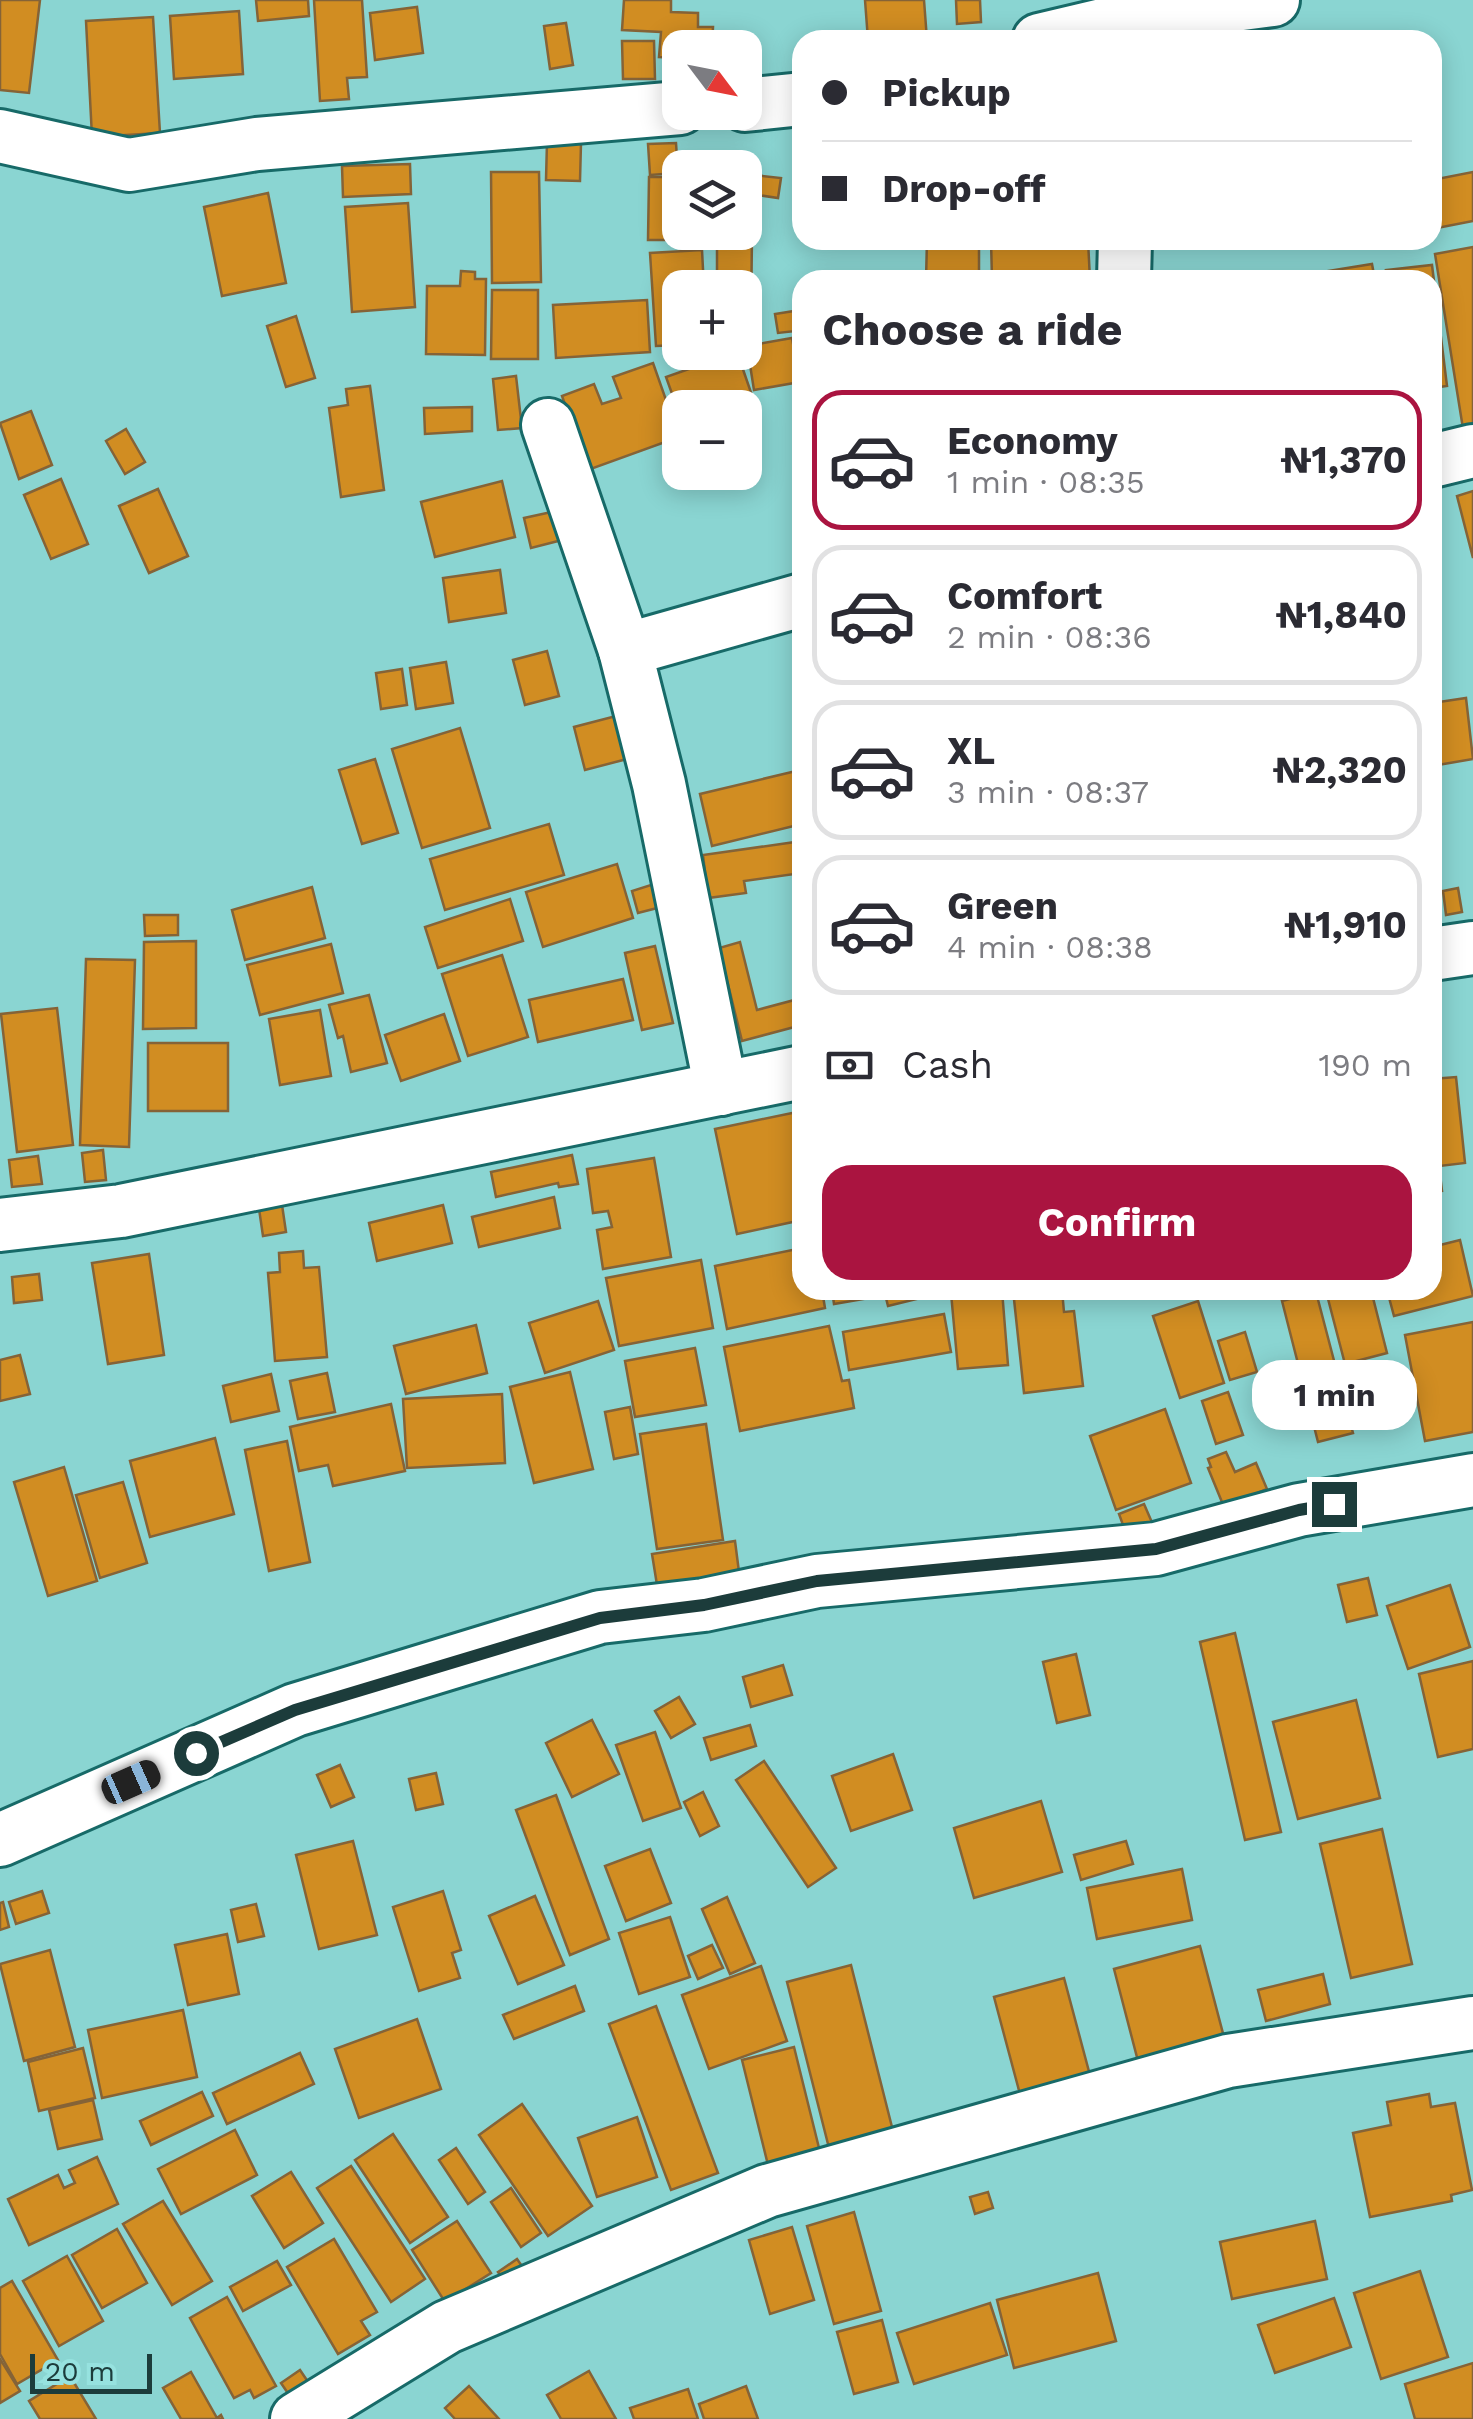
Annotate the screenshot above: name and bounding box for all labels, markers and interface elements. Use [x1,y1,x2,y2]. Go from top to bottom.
north arrow [662,30,762,130]
map controls [662,30,762,490]
text: Pickup [882,71,1011,115]
button: layers [662,150,762,250]
text: Drop-off [882,167,1046,211]
button: + [662,270,762,370]
text: Choose a ride [822,303,1122,356]
button: − [662,390,762,490]
icon: car [827,415,917,505]
text: Economy [947,419,1118,463]
text: ₦1,370 [1280,438,1407,482]
text: 1 min · 08:35 [947,463,1145,501]
icon: car [827,570,917,660]
text: Comfort [947,574,1102,618]
text: ₦1,840 [1275,593,1407,637]
text: 2 min · 08:36 [947,618,1152,656]
icon: car [827,725,917,815]
text: XL [947,729,995,773]
text: ₦2,320 [1272,748,1407,792]
text: 3 min · 08:37 [947,773,1149,811]
icon: car [827,880,917,970]
text: Green [947,884,1058,928]
text: ₦1,910 [1284,903,1407,947]
text: 4 min · 08:38 [947,928,1153,966]
icon: cash [822,1038,877,1093]
text: Cash [902,1043,993,1087]
text: 190 m [1318,1046,1412,1084]
button: Confirm [822,1165,1412,1280]
callout: 1 min [1252,1359,1416,1429]
text: 1 min [1293,1376,1376,1414]
route end [1312,1482,1357,1527]
route start [174,1731,219,1776]
car [97,1756,165,1808]
scale bar [30,2349,152,2394]
text: 20 m [45,2355,115,2388]

